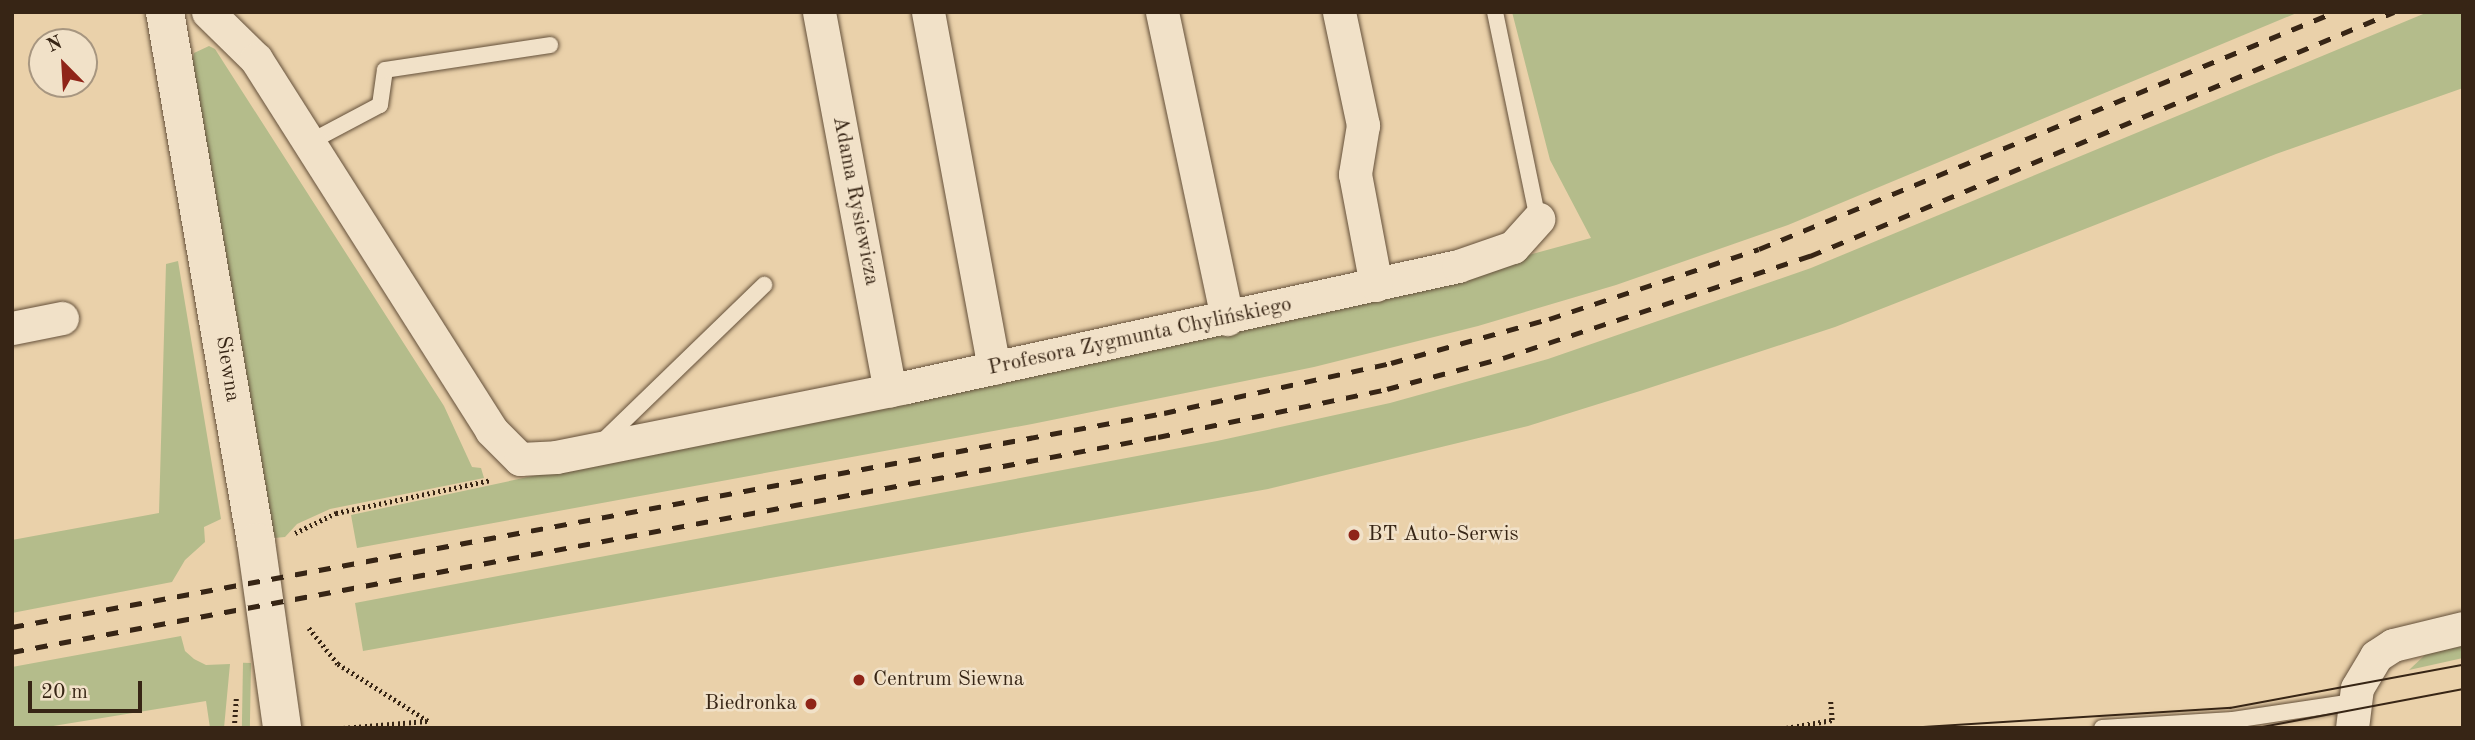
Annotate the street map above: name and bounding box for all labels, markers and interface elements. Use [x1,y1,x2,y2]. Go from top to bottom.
north arrow [28,28,98,98]
text: N [45,34,66,57]
street label: Adama Rysiewicza [826,114,884,288]
street label: Profesora Zygmunta Chylińskiego [986,292,1294,382]
street label: Siewna [209,334,245,404]
place label: BT Auto-Serwis [1368,522,1519,548]
marker: BT Auto-Serwis [1346,527,1362,543]
scale bar [32,666,145,710]
place label: Centrum Siewna [873,667,1024,693]
marker: Centrum Siewna [851,672,867,688]
text: 20 m [41,682,88,703]
place label: Biedronka [705,691,797,717]
marker: Biedronka [803,696,819,712]

